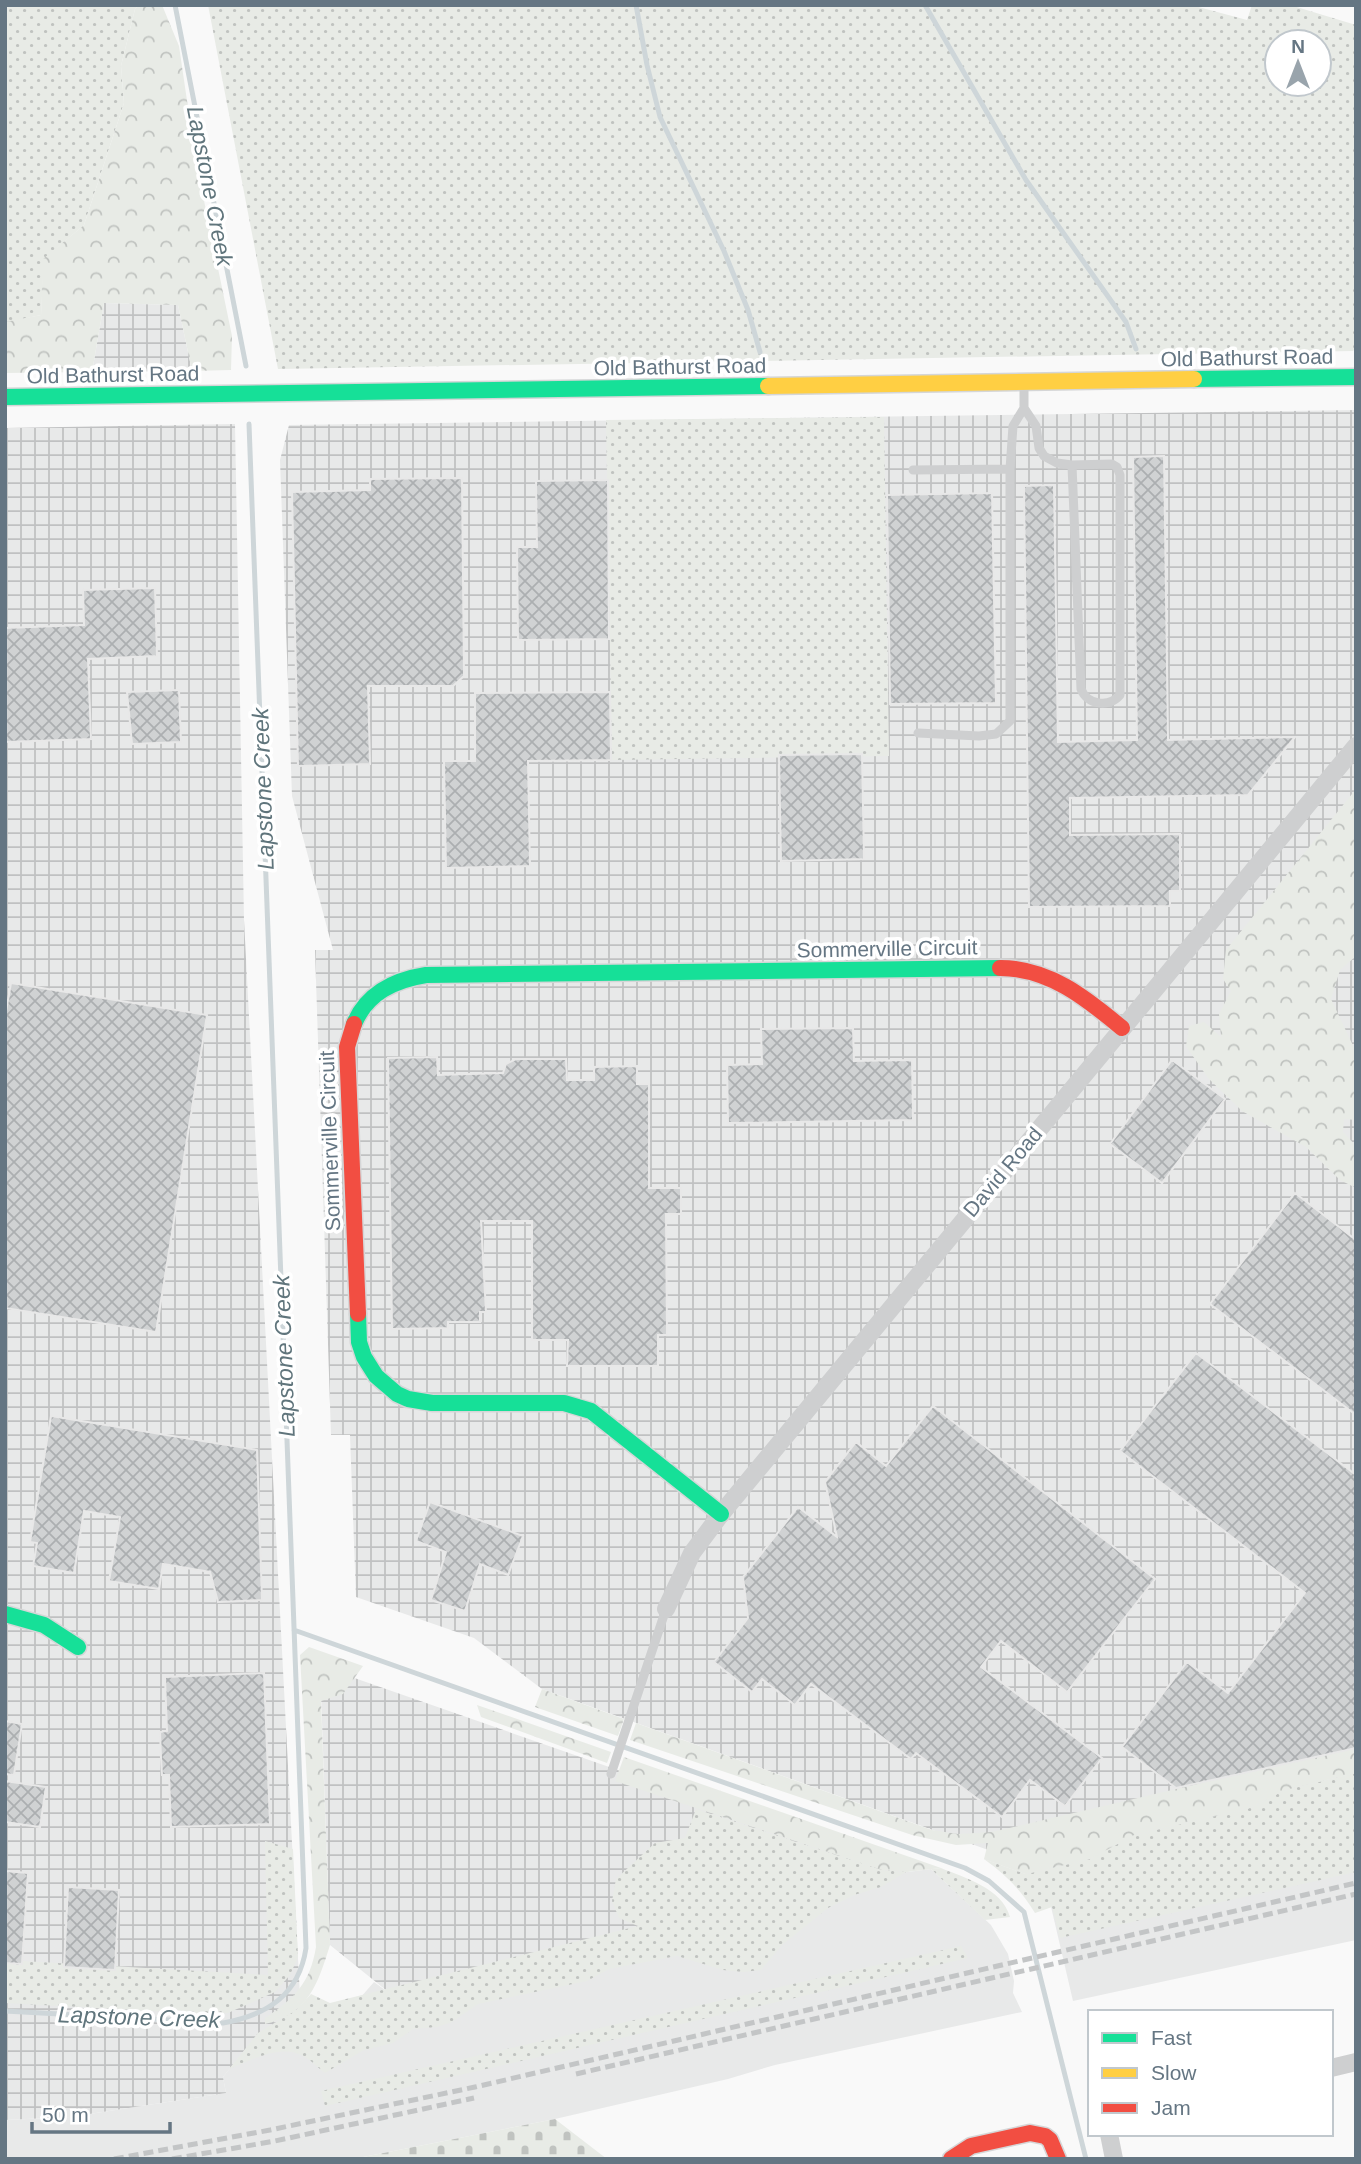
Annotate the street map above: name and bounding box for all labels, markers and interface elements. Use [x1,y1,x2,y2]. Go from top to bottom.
north arrow [1263,28,1333,98]
text: N [1291,36,1305,57]
water label: Lapstone Creek [182,104,239,270]
street label: Old Bathurst Road [1160,344,1334,371]
street label: Old Bathurst Road [593,353,767,380]
street label: Old Bathurst Road [26,361,200,388]
water label: Lapstone Creek [247,706,279,871]
street label: Sommerville Circuit [796,935,978,962]
street label: Sommerville Circuit [315,1050,344,1232]
street label: David Road [959,1122,1047,1221]
water label: Lapstone Creek [268,1273,300,1438]
water label: Lapstone Creek [57,2001,222,2033]
legend [1088,2010,1333,2136]
text: Fast [1151,2026,1192,2049]
text: Slow [1151,2061,1197,2084]
scale bar [32,2090,170,2134]
text: Jam [1151,2096,1191,2119]
text: 50 m [42,2103,89,2126]

